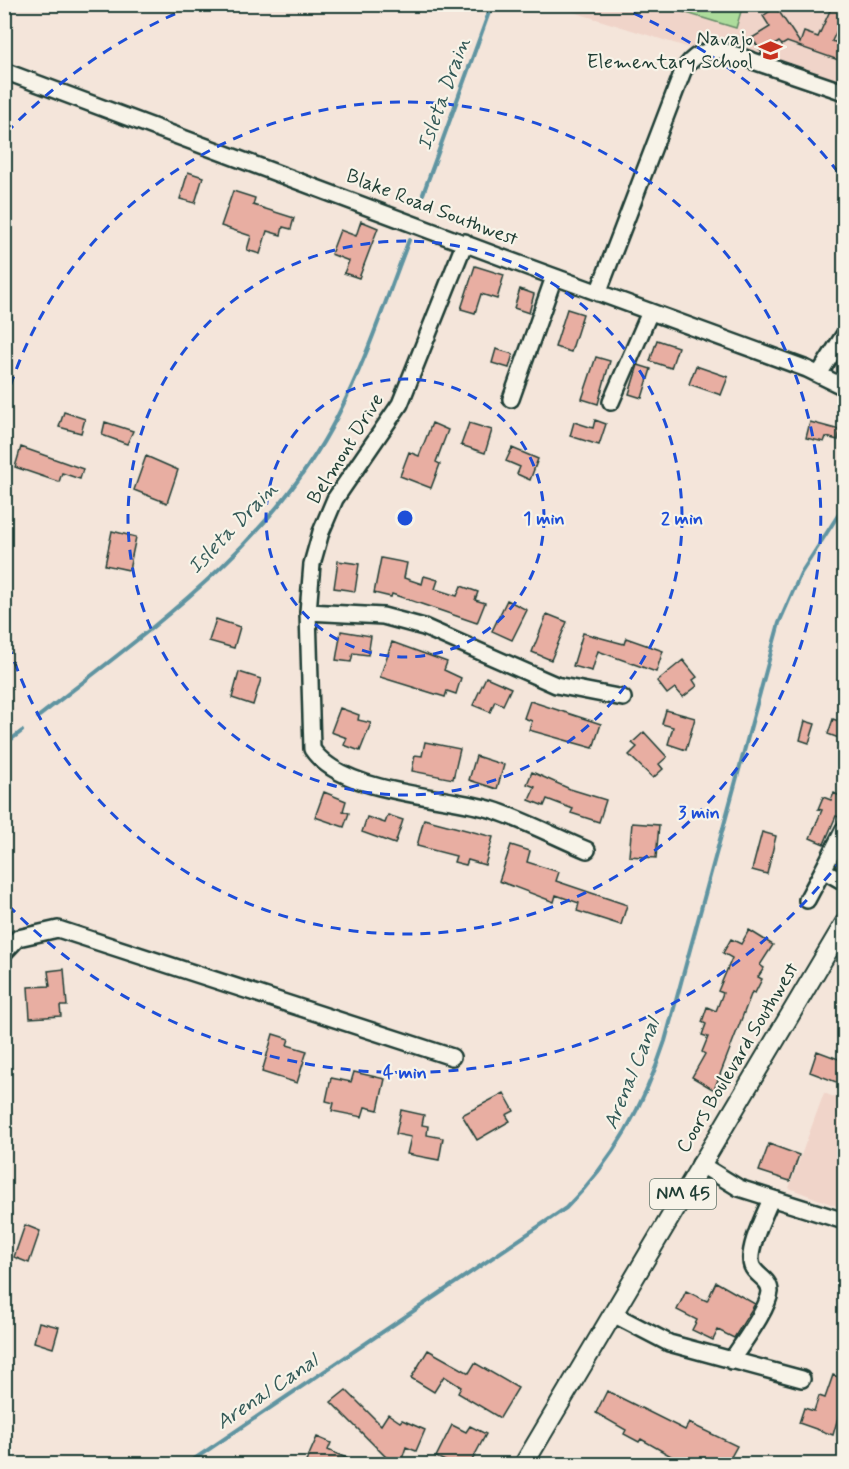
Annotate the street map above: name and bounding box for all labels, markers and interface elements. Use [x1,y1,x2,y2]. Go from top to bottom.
place label: Navajo Elementary School [587,26,753,76]
water label: Isleta Drain [411,33,478,154]
school or university icon: Navajo Elementary School [758,37,784,63]
street label: Blake Road Southwest [342,163,522,253]
street label: Belmont Drive [301,388,391,510]
water label: Isleta Drain [182,475,284,580]
text: 1 min [523,507,565,531]
text: 2 min [661,507,703,531]
centre of rings [395,508,415,528]
text: 3 min [678,801,720,825]
street label: Coors Boulevard Southwest [670,958,806,1158]
water label: Arenal Canal [597,1012,668,1134]
text: 4 min [383,1061,427,1085]
road number: NM 45 [650,1179,716,1209]
water label: Arenal Canal [211,1346,326,1436]

